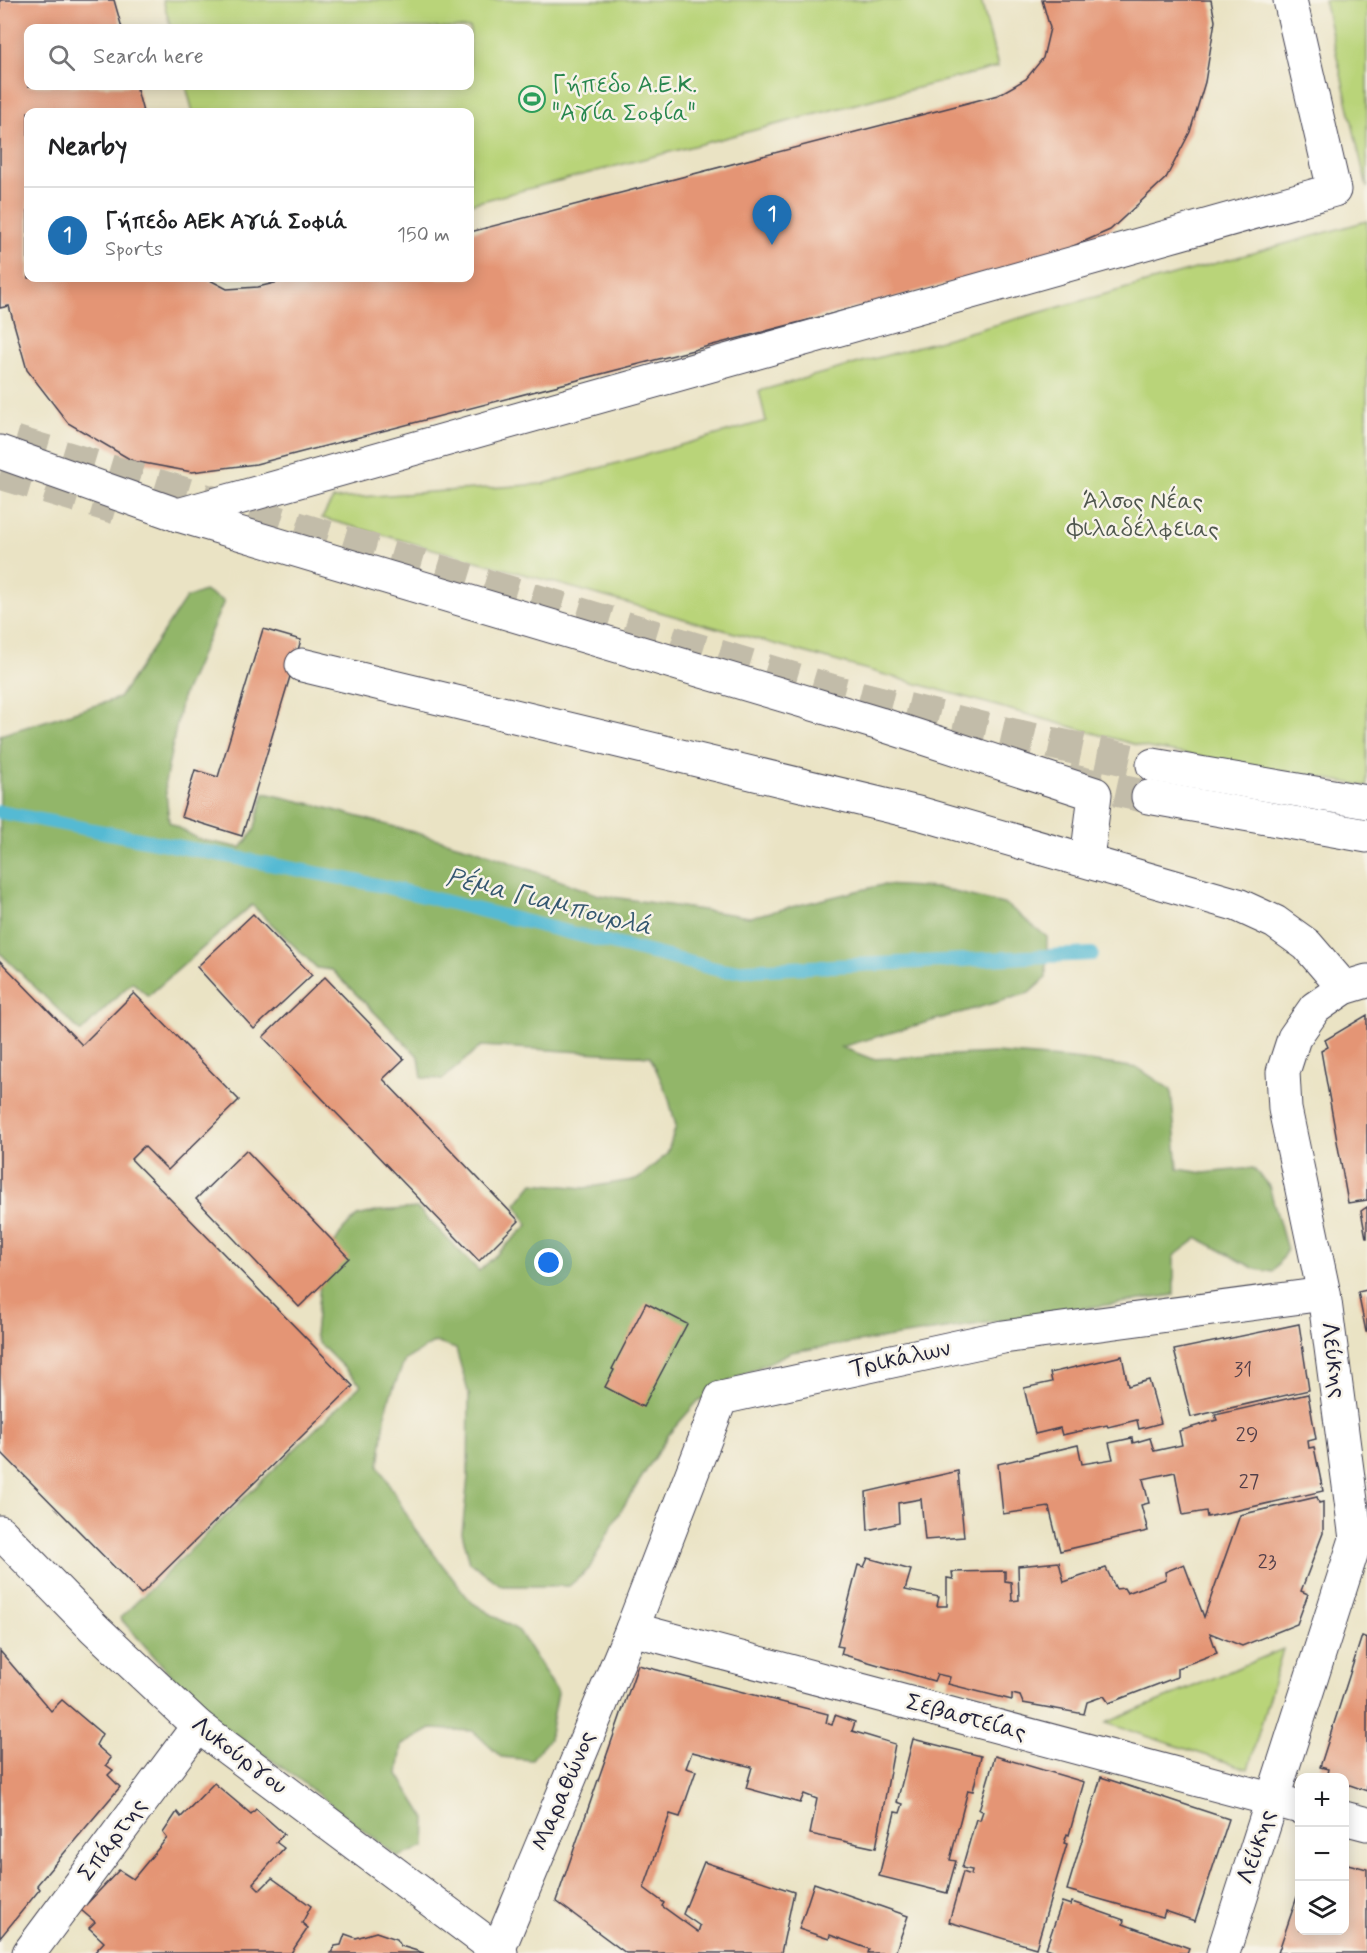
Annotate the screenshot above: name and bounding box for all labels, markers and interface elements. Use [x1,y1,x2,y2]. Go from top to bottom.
search box [24,24,474,90]
icon: search [45,41,78,74]
text: Search here [93,43,204,71]
place label: Γήπεδο Α.Ε.Κ. "Αγία Σοφία" [552,70,697,129]
sports icon: Γήπεδο Α.Ε.Κ. "Αγία Σοφία" [517,84,547,114]
text: Nearby [48,130,127,164]
pin: 1 [752,196,792,245]
text: Γήπεδο ΑΕΚ Αγιά Σοφιά [105,208,347,236]
text: 1 [63,222,72,249]
text: 150 m [397,222,450,249]
text: Sports [105,236,163,263]
park label: Άλσος Νέας Φιλαδέλφειας [1066,485,1219,545]
water label: Ρέμα Γιαμπουρλά [443,860,656,945]
your location [534,1248,563,1277]
street label: Λεύκης [1313,1320,1353,1400]
street label: Τρικάλων [847,1333,953,1385]
house number: 31 [1234,1356,1252,1384]
house number: 29 [1236,1421,1258,1449]
house number: 27 [1239,1468,1259,1496]
house number: 23 [1257,1548,1277,1576]
street label: Σεβαστείας [902,1687,1030,1749]
street label: Λυκούργου [185,1710,293,1802]
street label: Μαραθώνος [525,1726,603,1856]
map controls [1295,1773,1349,1935]
button: + [1295,1773,1349,1827]
street label: Σπάρτης [71,1792,155,1888]
street label: Λεύκης [1230,1806,1284,1888]
button: − [1295,1827,1349,1881]
button: layers [1295,1881,1349,1935]

